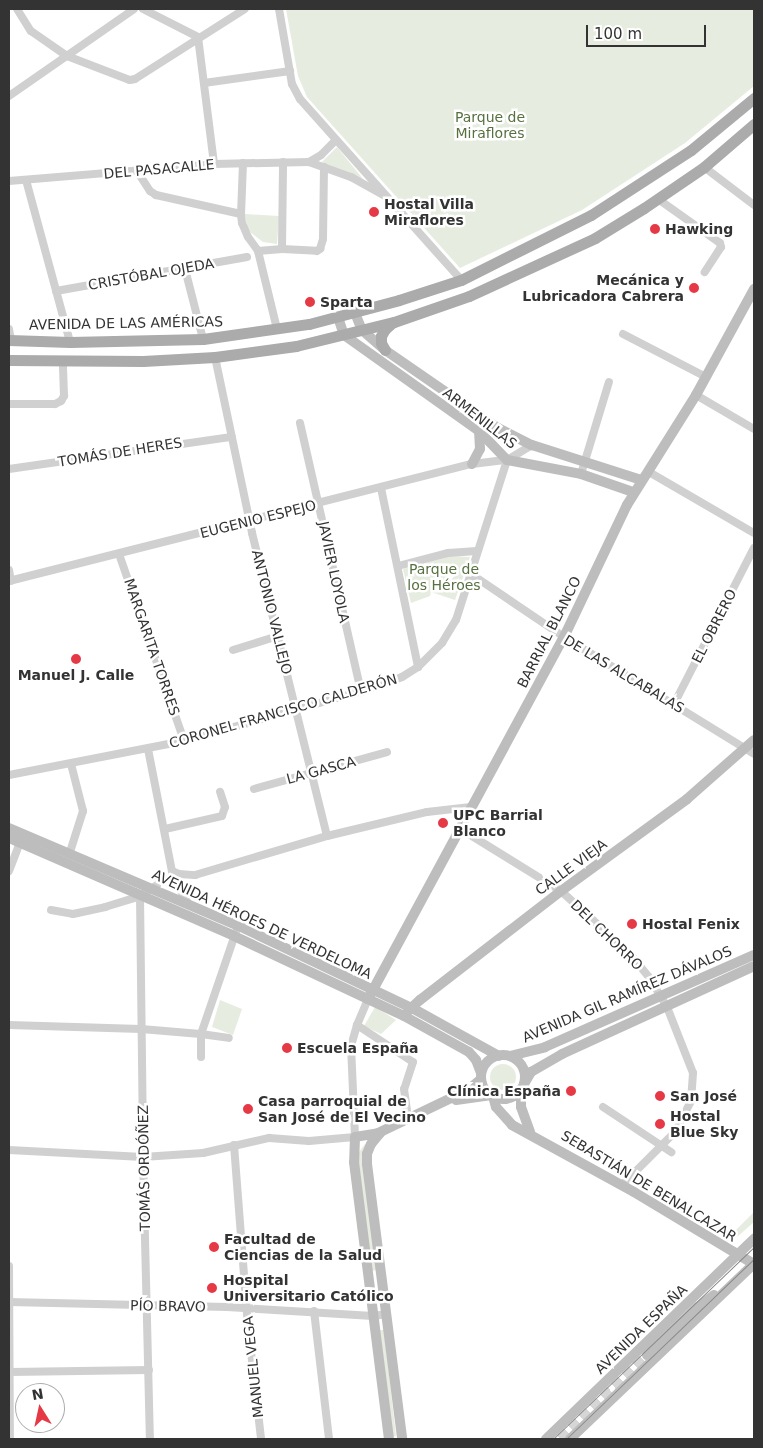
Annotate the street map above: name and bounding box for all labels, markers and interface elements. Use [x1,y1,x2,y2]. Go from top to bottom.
scale bar [588,15,708,47]
text: 100 m [594,25,642,43]
park label: Parque de Miraflores [455,109,525,142]
street label: DEL PASACALLE [103,156,215,182]
place label: Hostal Villa Miraflores [384,196,474,228]
marker: Hostal Villa Miraflores [368,206,380,218]
place label: Hawking [665,221,733,237]
marker: Hawking [649,223,661,235]
street label: CRISTÓBAL OJEDA [87,255,215,293]
place label: Mecánica y Lubricadora Cabrera [522,272,684,304]
marker: Mecánica y Lubricadora Cabrera [688,282,700,294]
place label: Sparta [320,294,373,310]
marker: Sparta [304,296,316,308]
street label: AVENIDA DE LAS AMÉRICAS [29,313,223,333]
street label: ARMENILLAS [440,384,520,452]
street label: TOMÁS DE HERES [57,434,183,470]
street label: EUGENIO ESPEJO [198,496,318,542]
street label: JAVIER LOYOLA [315,520,353,624]
street label: ANTONIO VALLEJO [248,548,296,676]
park label: Parque de los Héroes [407,561,481,594]
street label: BARRIAL BLANCO [514,573,584,691]
street label: MARGARITA TORRES [121,576,183,718]
street label: EL OBRERO [688,586,740,666]
street label: DE LAS ALCABALAS [561,631,687,717]
marker: Manuel J. Calle [70,653,82,665]
place label: Manuel J. Calle [18,667,134,683]
street label: CORONEL FRANCISCO CALDERÓN [167,670,399,752]
street label: LA GASCA [285,753,357,787]
place label: UPC Barrial Blanco [453,807,543,840]
marker: UPC Barrial Blanco [437,817,449,829]
street label: CALLE VIEJA [532,835,610,899]
street label: AVENIDA HÉROES DE VERDELOMA [150,866,374,982]
street label: DEL CHORRO [567,896,647,974]
place label: Hostal Fenix [642,916,740,932]
marker: Hostal Fenix [626,918,638,930]
street label: AVENIDA GIL RAMÍREZ DÁVALOS [520,942,734,1046]
place label: Escuela España [297,1040,419,1056]
marker: Escuela España [281,1042,293,1054]
place label: Clínica España [447,1083,561,1099]
marker: Clínica España [565,1085,577,1097]
place label: San José [670,1088,737,1104]
marker: San José [654,1090,666,1102]
place label: Casa parroquial de San José de El Vecino [258,1093,426,1126]
marker: Casa parroquial de San José de El Vecino [242,1103,254,1115]
street label: TOMÁS ORDÓÑEZ [135,1105,153,1231]
place label: Hostal Blue Sky [670,1108,738,1140]
marker: Hostal Blue Sky [654,1118,666,1130]
street label: SEBASTIÁN DE BENALCAZAR [558,1127,740,1245]
place label: Facultad de Ciencias de la Salud [224,1231,382,1264]
marker: Facultad de Ciencias de la Salud [208,1241,220,1253]
place label: Hospital Universitario Católico [223,1272,394,1304]
marker: Hospital Universitario Católico [205,1281,219,1295]
street label: AVENIDA ESPAÑA [592,1281,690,1377]
street label: PÍO BRAVO [130,1297,206,1315]
street label: MANUEL VEGA [239,1315,267,1419]
north arrow [15,1383,65,1433]
text: N [30,1385,45,1403]

